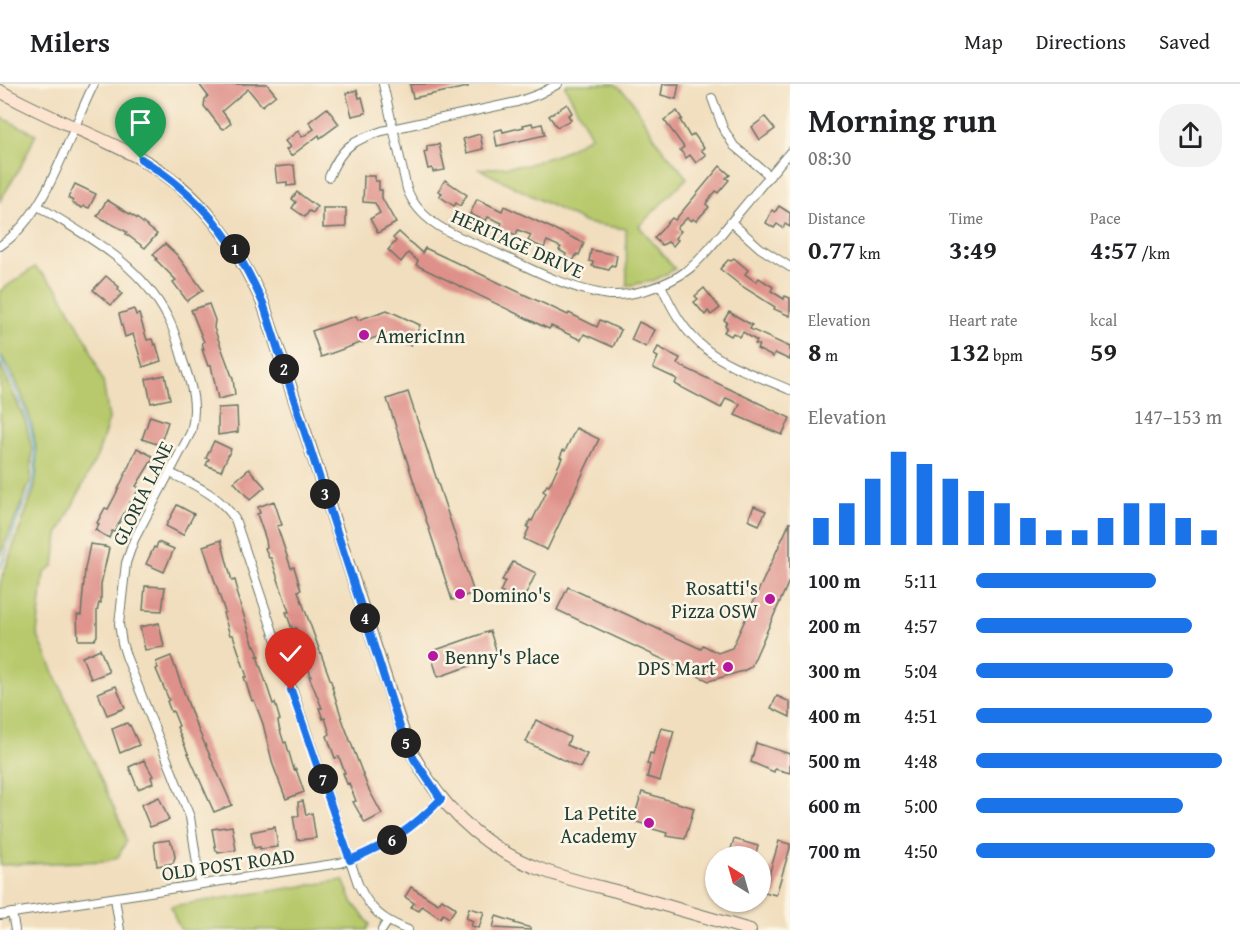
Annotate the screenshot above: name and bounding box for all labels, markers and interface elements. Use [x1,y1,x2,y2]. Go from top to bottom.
text: Milers [30,21,110,62]
text: Map [964,26,1003,57]
text: Directions [1036,26,1126,57]
text: Saved [1159,26,1210,57]
text: Morning run [808,96,997,144]
pin [115,97,166,159]
button: share [1159,104,1222,167]
icon: arrive [124,106,157,139]
text: 08:30 [808,143,851,172]
street label: HERITAGE DRIVE [447,201,589,285]
text: Distance [808,206,865,230]
text: Time [949,206,983,230]
text: Pace [1090,206,1121,230]
text: 0.77 [808,230,856,269]
text: 3:49 [949,230,997,269]
text: 4:57 [1090,230,1138,269]
pin: 1 [220,234,250,264]
text: 1 [231,237,239,261]
text: km [856,241,880,265]
text: /km [1138,241,1170,265]
text: Elevation [808,308,871,332]
text: Heart rate [949,308,1018,332]
text: kcal [1090,308,1117,332]
place label: AmericInn [376,321,465,350]
marker: AmericInn [357,328,371,342]
text: 8 [808,332,821,371]
text: 132 [949,332,989,371]
text: 59 [1090,332,1117,371]
text: m [821,343,838,367]
text: bpm [989,343,1023,367]
pin: 2 [269,354,299,384]
text: 2 [280,357,288,381]
text: Elevation [808,402,886,431]
text: 147–153 m [1134,402,1222,431]
street label: GLORIA LANE [104,436,180,550]
pin: 3 [310,479,340,509]
text: 3 [321,482,329,506]
text: 100 m [808,566,861,595]
text: 5:11 [904,566,938,595]
place label: Rosatti's Pizza OSW [671,573,758,625]
place label: Domino's [472,580,551,609]
marker: Domino's [453,587,467,601]
marker: Rosatti's Pizza OSW [763,592,777,606]
pin: 4 [350,603,380,633]
text: 4 [361,606,369,630]
text: 200 m [808,611,861,640]
text: 4:57 [904,611,938,640]
pin [265,628,316,690]
icon: check [274,637,307,670]
place label: Benny's Place [445,642,560,671]
marker: Benny's Place [426,649,440,663]
place label: DPS Mart [638,653,716,682]
text: 300 m [808,656,861,685]
text: 5:04 [904,656,938,685]
marker: DPS Mart [721,660,735,674]
text: 400 m [808,701,861,730]
text: 4:51 [904,701,938,730]
pin: 5 [391,728,421,758]
text: 5 [402,731,410,755]
text: 500 m [808,746,861,775]
text: 4:48 [904,746,938,775]
pin: 7 [308,764,338,794]
text: 7 [319,767,327,791]
text: 600 m [808,791,861,820]
text: 5:00 [904,791,938,820]
place label: La Petite Academy [560,798,637,850]
marker: La Petite Academy [642,816,656,830]
pin: 6 [377,825,407,855]
text: 6 [388,828,396,852]
text: 700 m [808,836,861,865]
text: 4:50 [904,836,938,865]
street label: OLD POST ROAD [160,840,296,888]
north arrow [705,846,771,912]
map controls [705,846,771,912]

